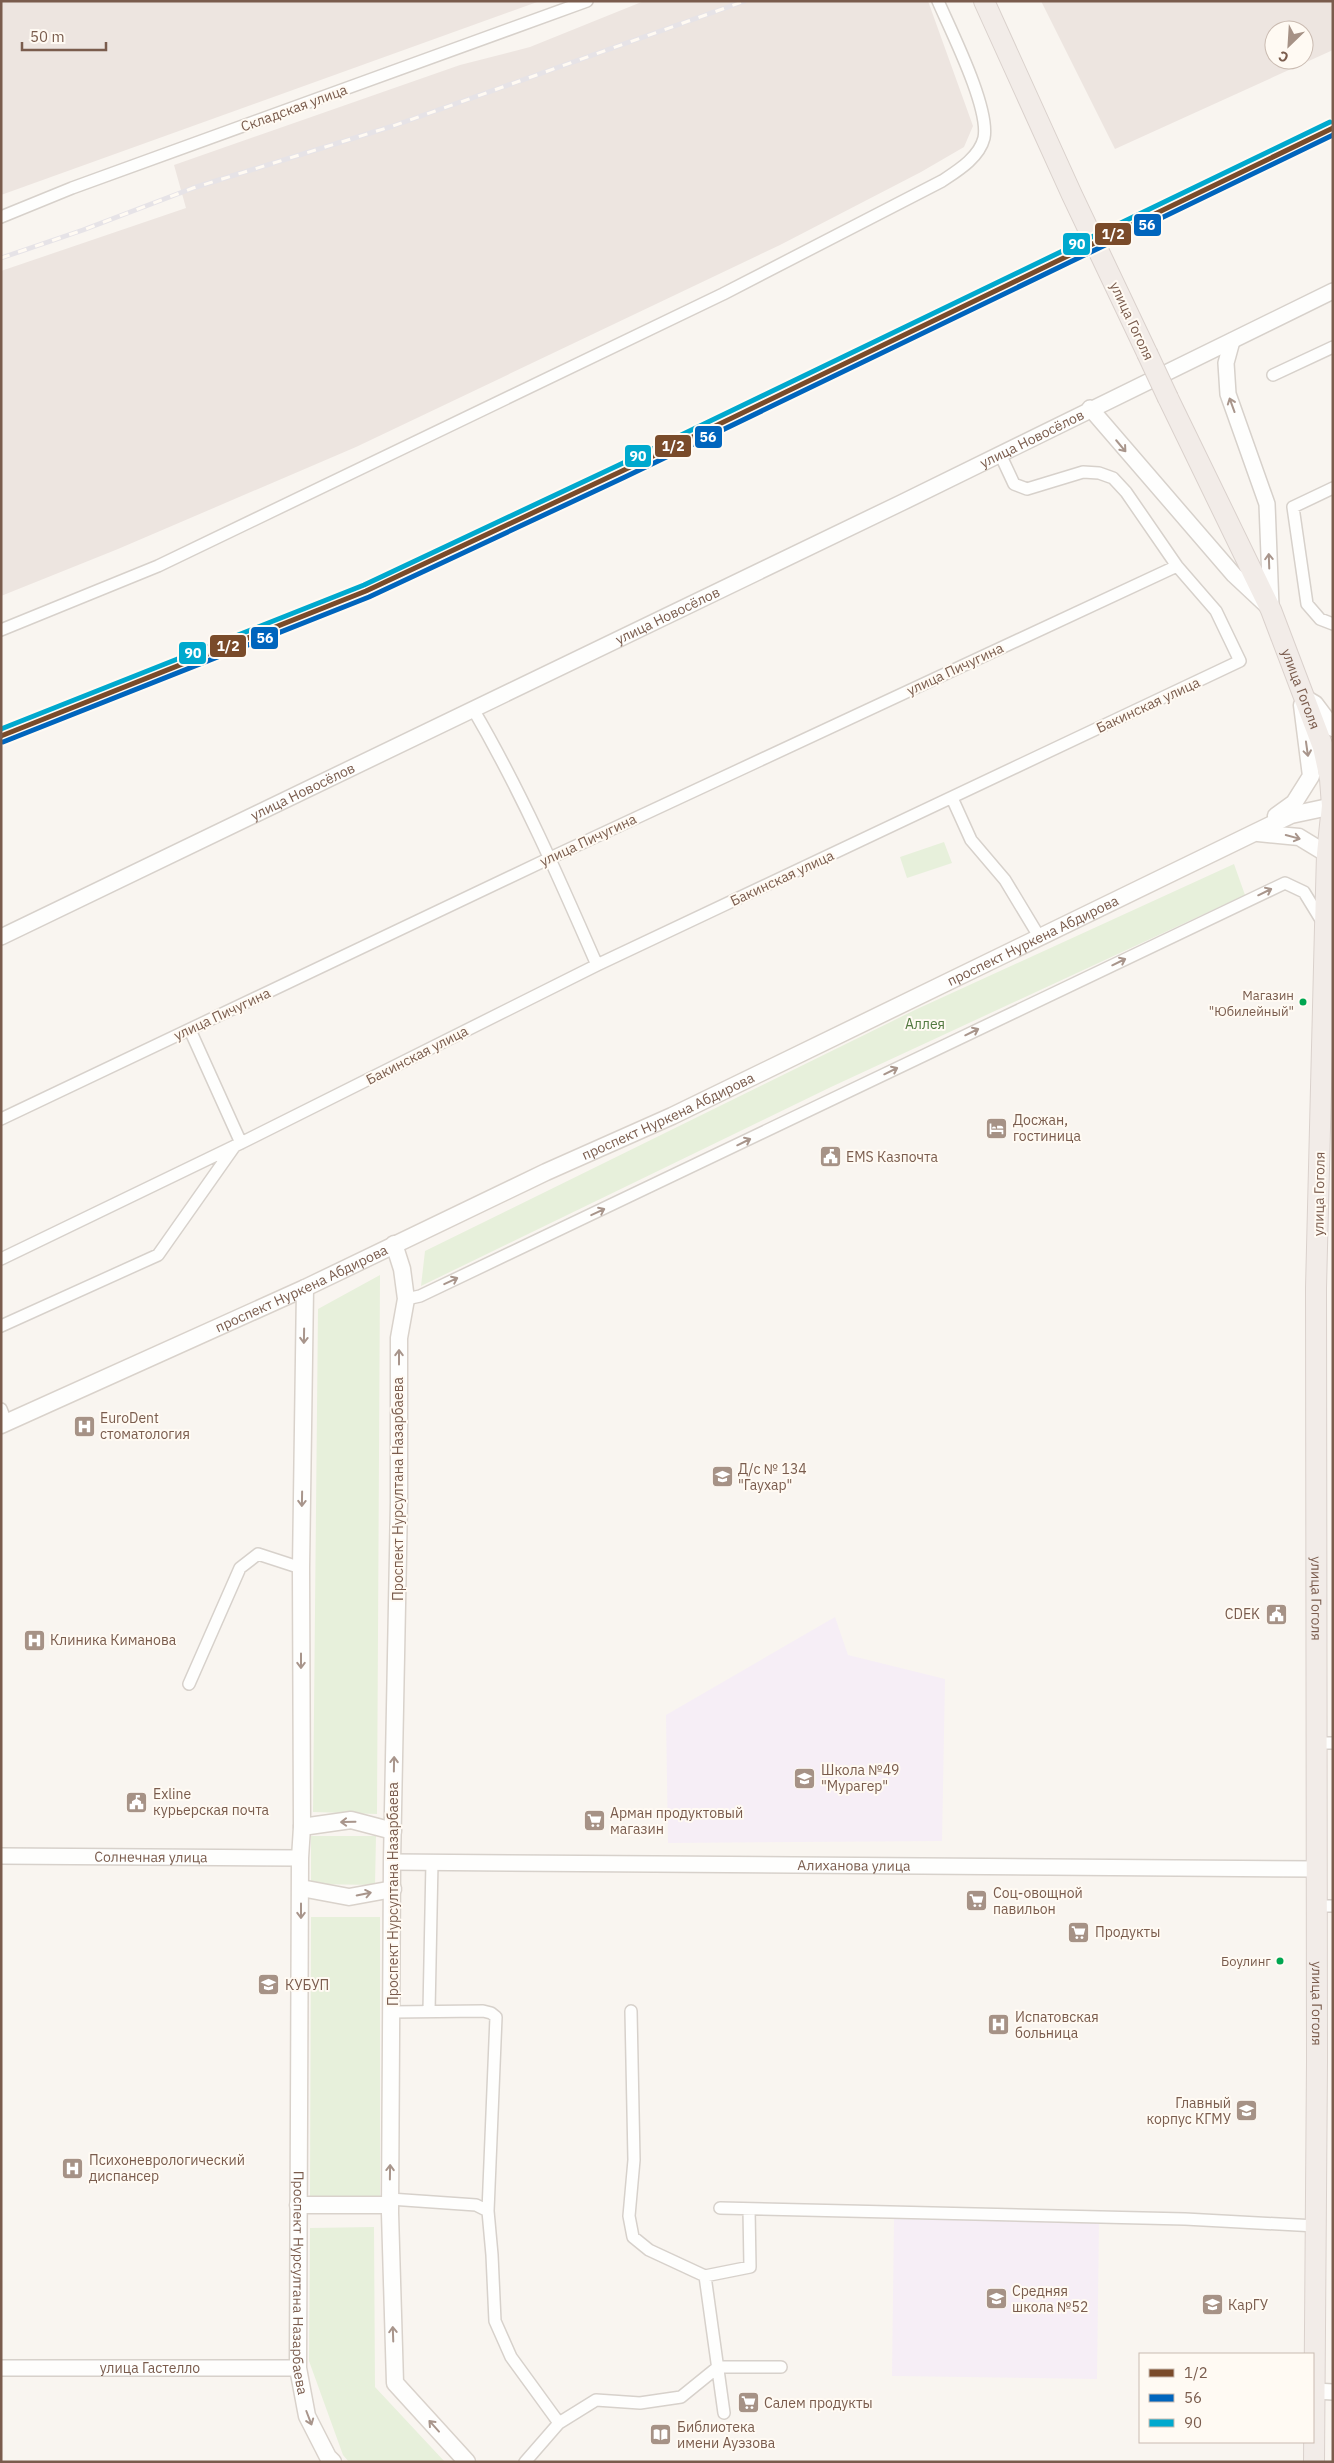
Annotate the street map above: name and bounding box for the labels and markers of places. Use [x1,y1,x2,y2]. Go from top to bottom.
place label: Магазин "Юбилейный" [1209,987,1294,1020]
marker: Магазин "Юбилейный" [1298,997,1308,1007]
place label: Досжан, гостиница [1013,1111,1081,1145]
hotel icon: Досжан, гостиница [985,1116,1009,1140]
public building icon: EMS Казпочта [818,1145,842,1169]
place label: EMS Казпочта [846,1148,938,1166]
place label: EuroDent стоматология [100,1409,190,1443]
hospital icon: EuroDent стоматология [72,1414,96,1438]
place label: Д/с № 134 "Гаухар" [738,1460,807,1494]
school or university icon: Д/с № 134 "Гаухар" [710,1465,734,1489]
public building icon: CDEK [1264,1602,1288,1626]
place label: CDEK [1225,1605,1260,1623]
hospital icon: Клиника Киманова [22,1628,46,1652]
place label: Клиника Киманова [50,1631,177,1649]
place label: Школа №49 "Мурагер" [821,1761,900,1795]
school or university icon: Школа №49 "Мурагер" [793,1766,817,1790]
place label: Exline курьерская почта [153,1785,270,1819]
public building icon: Exline курьерская почта [125,1790,149,1814]
place label: Арман продуктовый магазин [610,1804,743,1838]
supermarket icon: Арман продуктовый магазин [582,1809,606,1833]
place label: Соц-овощной павильон [993,1884,1083,1918]
supermarket icon: Соц-овощной павильон [965,1889,989,1913]
supermarket icon: Продукты [1067,1920,1091,1944]
place label: Продукты [1095,1923,1160,1941]
place label: Боулинг [1221,1953,1271,1970]
marker: Боулинг [1275,1956,1285,1966]
school or university icon: КУБУП [257,1973,281,1997]
place label: КУБУП [285,1976,329,1994]
place label: Испатовская больница [1015,2008,1099,2042]
hospital icon: Испатовская больница [987,2013,1011,2037]
place label: Главный корпус КГМУ [1146,2094,1232,2128]
school or university icon: Главный корпус КГМУ [1235,2099,1259,2123]
place label: Психоневрологический диспансер [89,2151,245,2185]
hospital icon: Психоневрологический диспансер [61,2156,85,2180]
place label: Средняя школа №52 [1012,2282,1088,2316]
school or university icon: Средняя школа №52 [984,2287,1008,2311]
school or university icon: КарГУ [1200,2293,1224,2317]
place label: КарГУ [1228,2296,1269,2314]
supermarket icon: Салем продукты [736,2391,760,2415]
place label: Салем продукты [764,2394,873,2412]
place label: Библиотека имени Ауэзова [677,2418,776,2452]
library icon: Библиотека имени Ауэзова [649,2423,673,2447]

